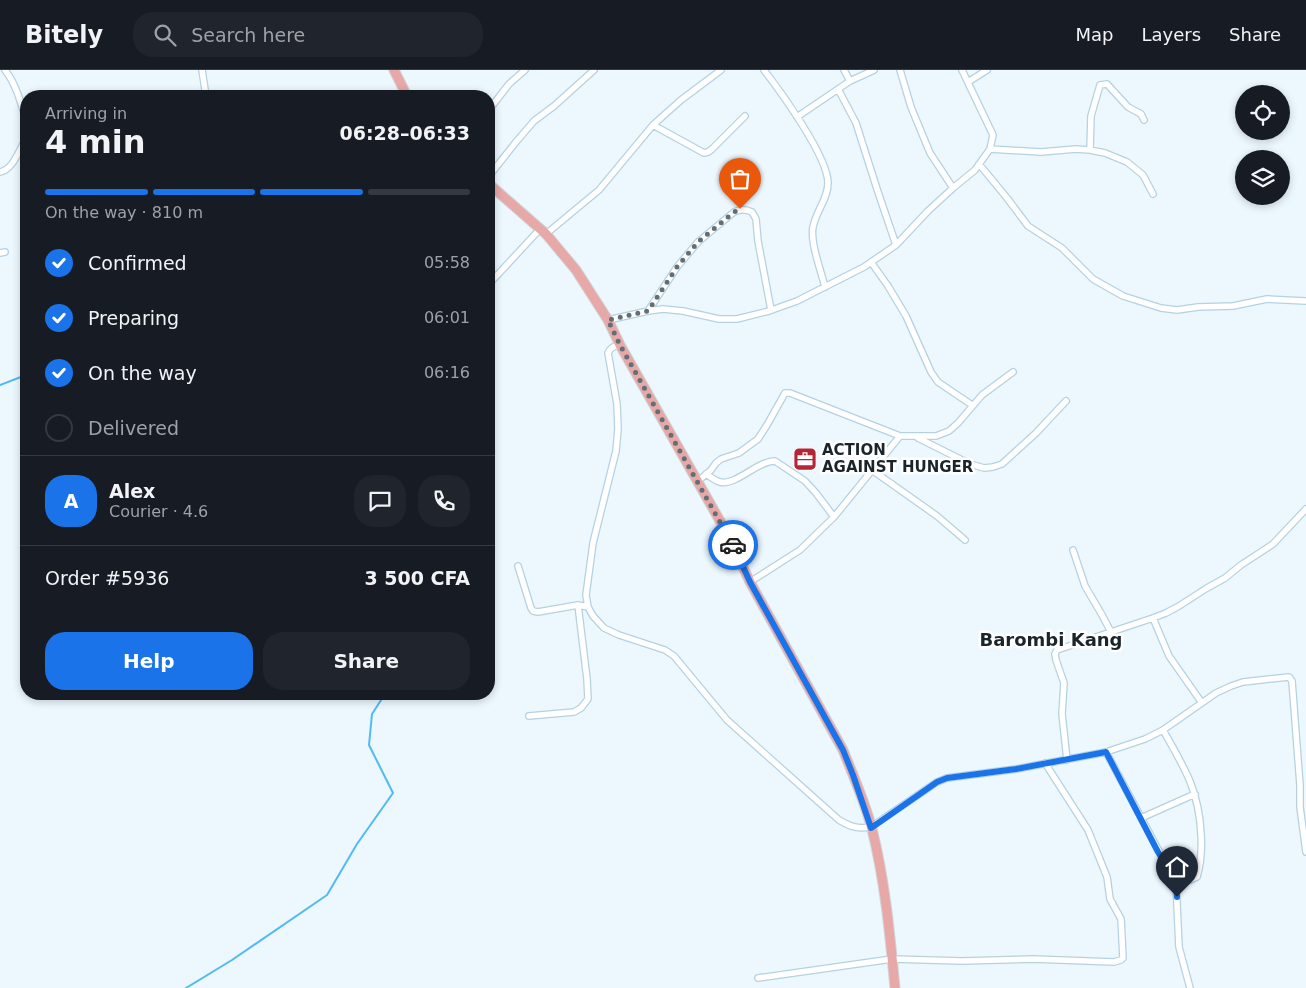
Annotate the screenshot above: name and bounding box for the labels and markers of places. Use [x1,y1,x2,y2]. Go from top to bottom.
pin [719,158,761,209]
place label: ACTION AGAINST HUNGER [822,441,974,476]
office icon: ACTION AGAINST HUNGER [792,446,818,472]
pin [1156,846,1198,897]

